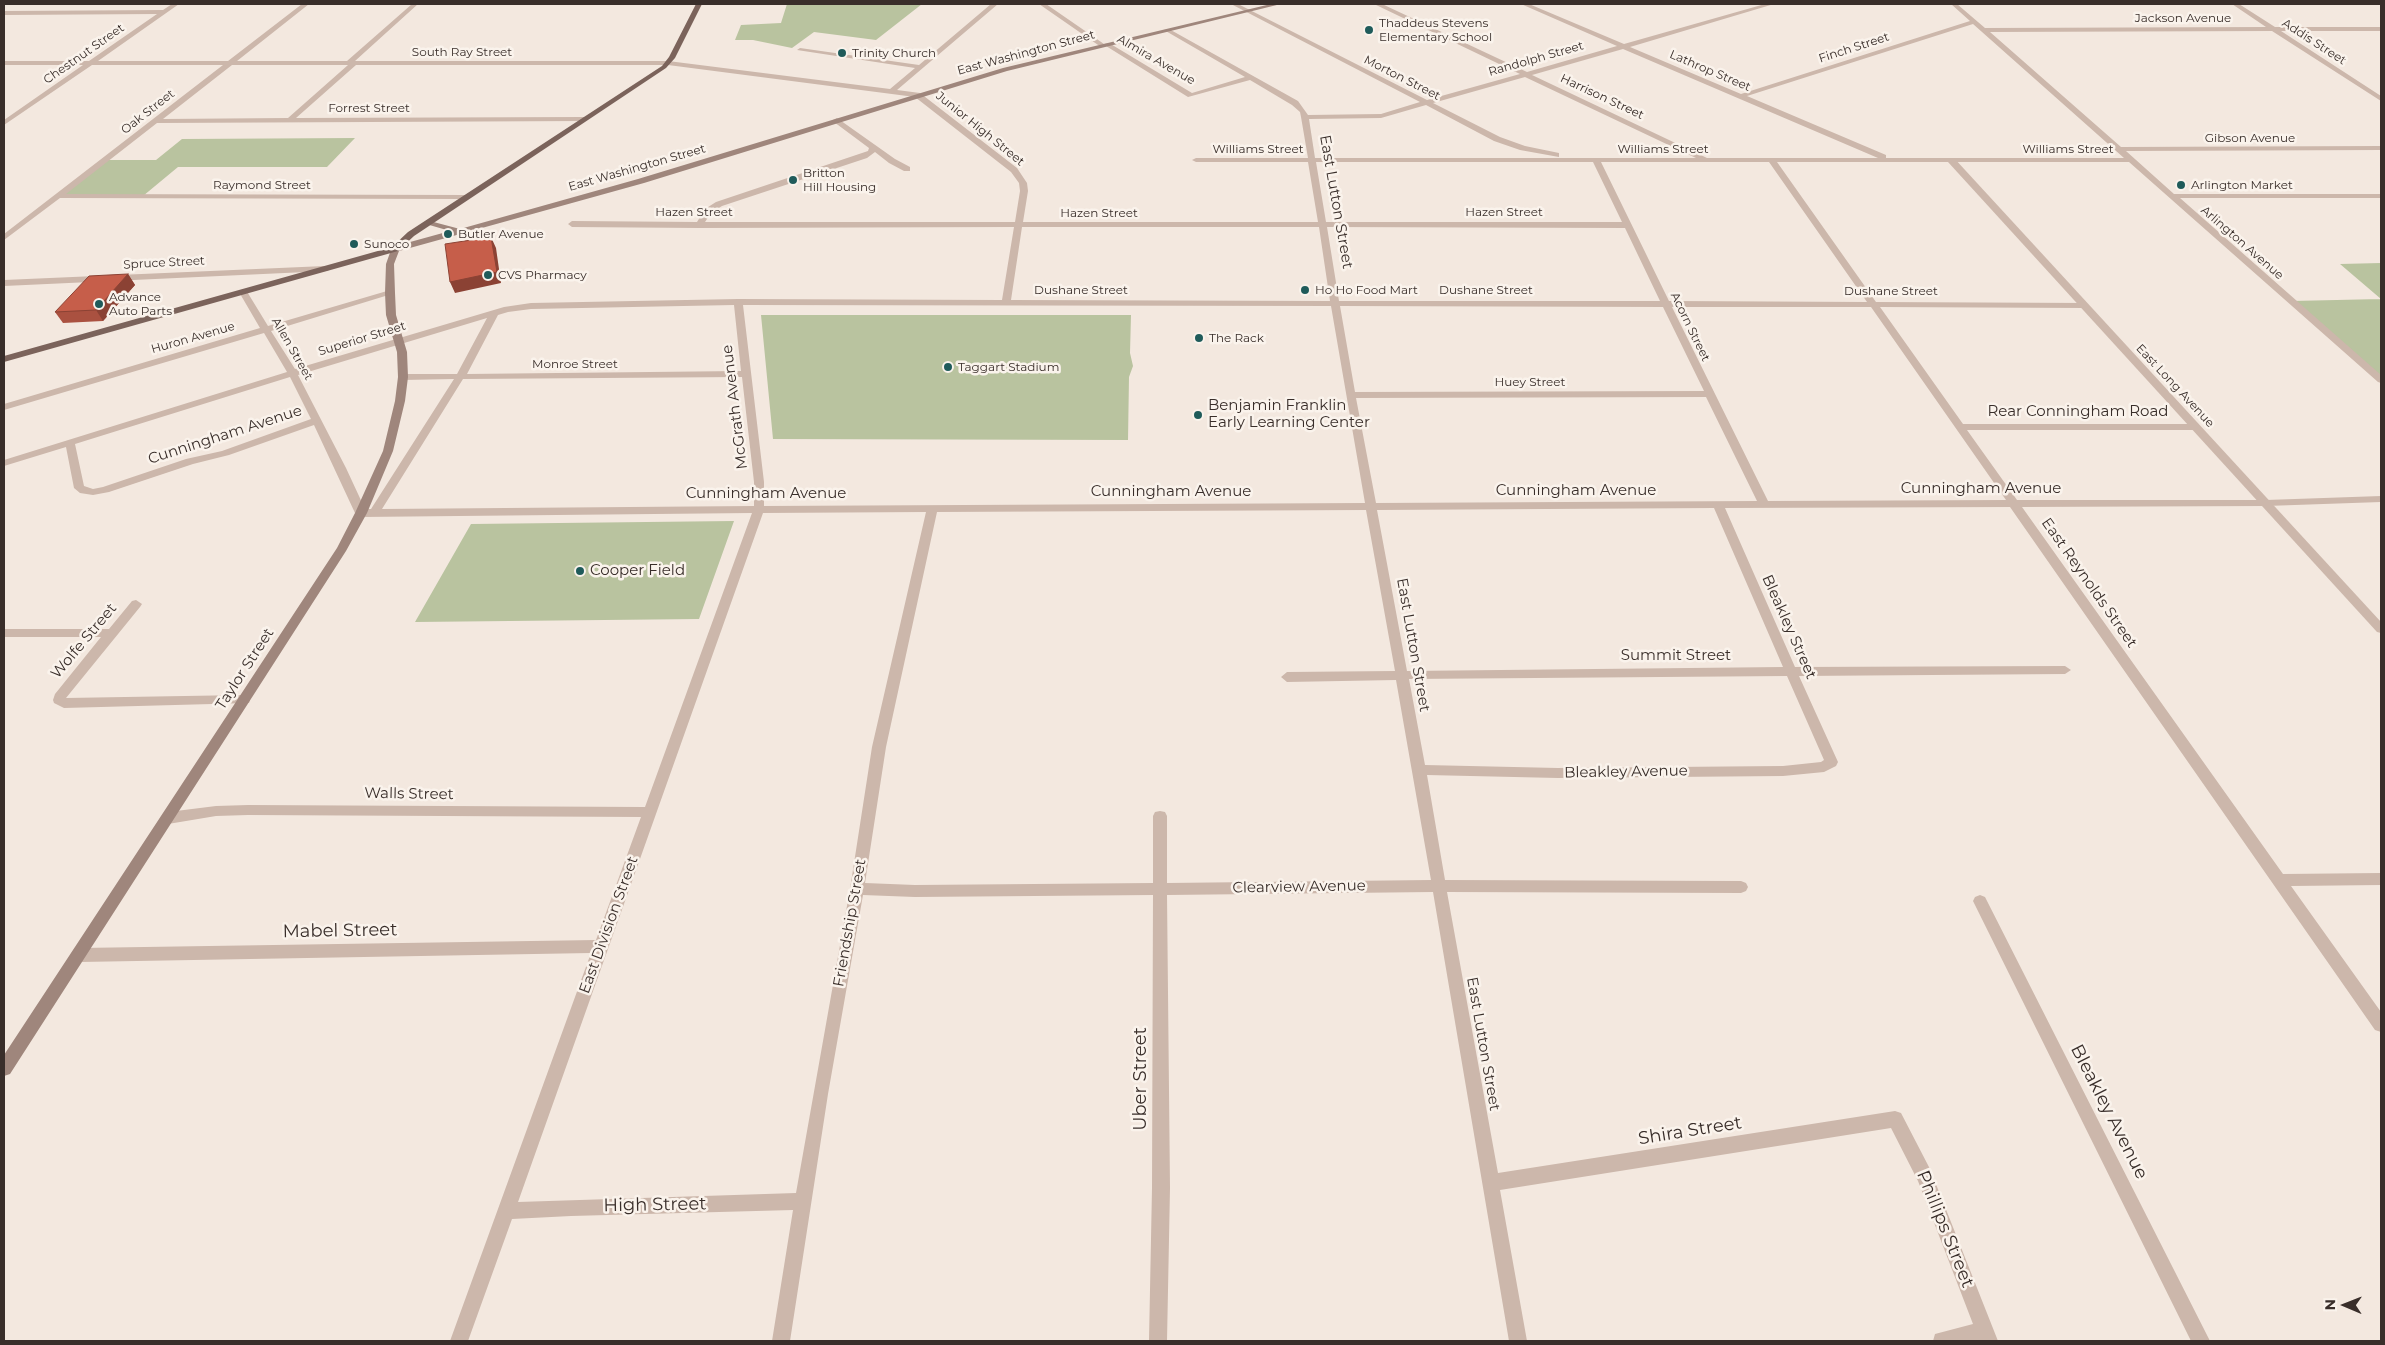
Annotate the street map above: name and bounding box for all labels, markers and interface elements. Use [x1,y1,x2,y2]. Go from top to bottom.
street label: Jackson Avenue [2135,11,2231,25]
place label: Thaddeus Stevens Elementary School [1379,16,1492,44]
street label: Addis Street [2279,16,2349,68]
street label: Chestnut Street [41,21,127,87]
marker: Thaddeus Stevens Elementary School [1363,24,1375,36]
street label: East Washington Street [956,28,1096,78]
street label: Finch Street [1817,30,1891,66]
street label: Almira Avenue [1114,32,1198,88]
street label: Randolph Street [1487,39,1585,79]
street label: South Ray Street [412,45,512,59]
place label: Trinity Church [852,46,936,60]
marker: Trinity Church [836,47,848,59]
street label: Lathrop Street [1667,47,1753,95]
street label: Morton Street [1361,53,1443,103]
street label: Harrison Street [1558,71,1646,123]
street label: Oak Street [118,87,178,137]
street label: Junior High Street [933,89,1027,169]
street label: Forrest Street [328,101,410,115]
street label: Gibson Avenue [2205,131,2295,145]
street label: East Lutton Street [1315,134,1357,270]
street label: East Washington Street [567,142,707,194]
street label: Williams Street [1212,142,1304,156]
street label: Williams Street [1617,142,1709,156]
street label: Williams Street [2022,142,2114,156]
place label: Britton Hill Housing [803,166,876,194]
marker: Britton Hill Housing [787,174,799,186]
street label: Raymond Street [213,178,311,192]
place label: Arlington Market [2191,178,2293,192]
marker: Arlington Market [2175,179,2187,191]
street label: Arlington Avenue [2198,203,2286,283]
street label: Hazen Street [655,205,733,219]
street label: Hazen Street [1465,205,1543,219]
street label: Hazen Street [1060,206,1138,220]
place label: Butler Avenue [458,227,544,241]
marker: Butler Avenue [442,228,454,240]
place label: Sunoco [364,237,409,251]
marker: Sunoco [348,238,360,250]
street label: Spruce Street [123,254,205,272]
place label: CVS Pharmacy [498,268,587,282]
marker: CVS Pharmacy [482,269,494,281]
street label: Dushane Street [1034,283,1128,297]
place label: Ho Ho Food Mart [1315,283,1418,297]
street label: Dushane Street [1439,283,1533,297]
marker: Ho Ho Food Mart [1299,284,1311,296]
street label: Dushane Street [1844,284,1938,298]
place label: Advance Auto Parts [109,290,172,318]
street label: Acorn Street [1667,290,1713,364]
marker: Advance Auto Parts [93,298,105,310]
street label: Allen Street [268,315,316,383]
street label: Huron Avenue [149,319,237,357]
street label: Superior Street [317,319,407,359]
place label: The Rack [1209,331,1264,345]
marker: The Rack [1193,332,1205,344]
street label: East Long Avenue [2133,342,2217,430]
street label: McGrath Avenue [718,344,752,470]
street label: Monroe Street [532,357,618,371]
place label: Taggart Stadium [958,360,1059,374]
marker: Taggart Stadium [942,361,954,373]
street label: Huey Street [1495,375,1565,389]
place label: Benjamin Franklin Early Learning Center [1208,397,1370,432]
street label: Cunningham Avenue [146,402,304,468]
street label: Rear Conningham Road [1988,403,2168,421]
marker: Benjamin Franklin Early Learning Center [1192,409,1204,421]
street label: Cunningham Avenue [1901,480,2061,498]
street label: Cunningham Avenue [1496,482,1656,500]
street label: Cunningham Avenue [1091,483,1251,501]
street label: Cunningham Avenue [686,485,846,503]
street label: East Reynolds Street [2037,515,2141,651]
place label: Cooper Field [590,562,685,580]
marker: Cooper Field [574,565,586,577]
street label: Bleakley Street [1758,572,1820,682]
street label: East Lutton Street [1392,577,1434,713]
street label: Wolfe Street [47,600,121,682]
street label: Taylor Street [212,625,278,713]
street label: Summit Street [1621,647,1731,665]
street label: Bleakley Avenue [1564,762,1688,782]
street label: Walls Street [364,784,454,804]
street label: East Division Street [576,854,642,996]
street label: Friendship Street [830,858,870,988]
street label: Clearview Avenue [1232,877,1366,897]
street label: Mabel Street [282,919,398,943]
street label: East Lutton Street [1462,976,1504,1112]
street label: Uber Street [1130,1027,1152,1131]
street label: Bleakley Avenue [2066,1041,2152,1183]
street label: Shira Street [1637,1112,1743,1150]
street label: Phillips Street [1912,1167,1978,1291]
street label: High Street [603,1193,707,1217]
north arrow [2320,1280,2370,1330]
text: N [2321,1299,2339,1311]

